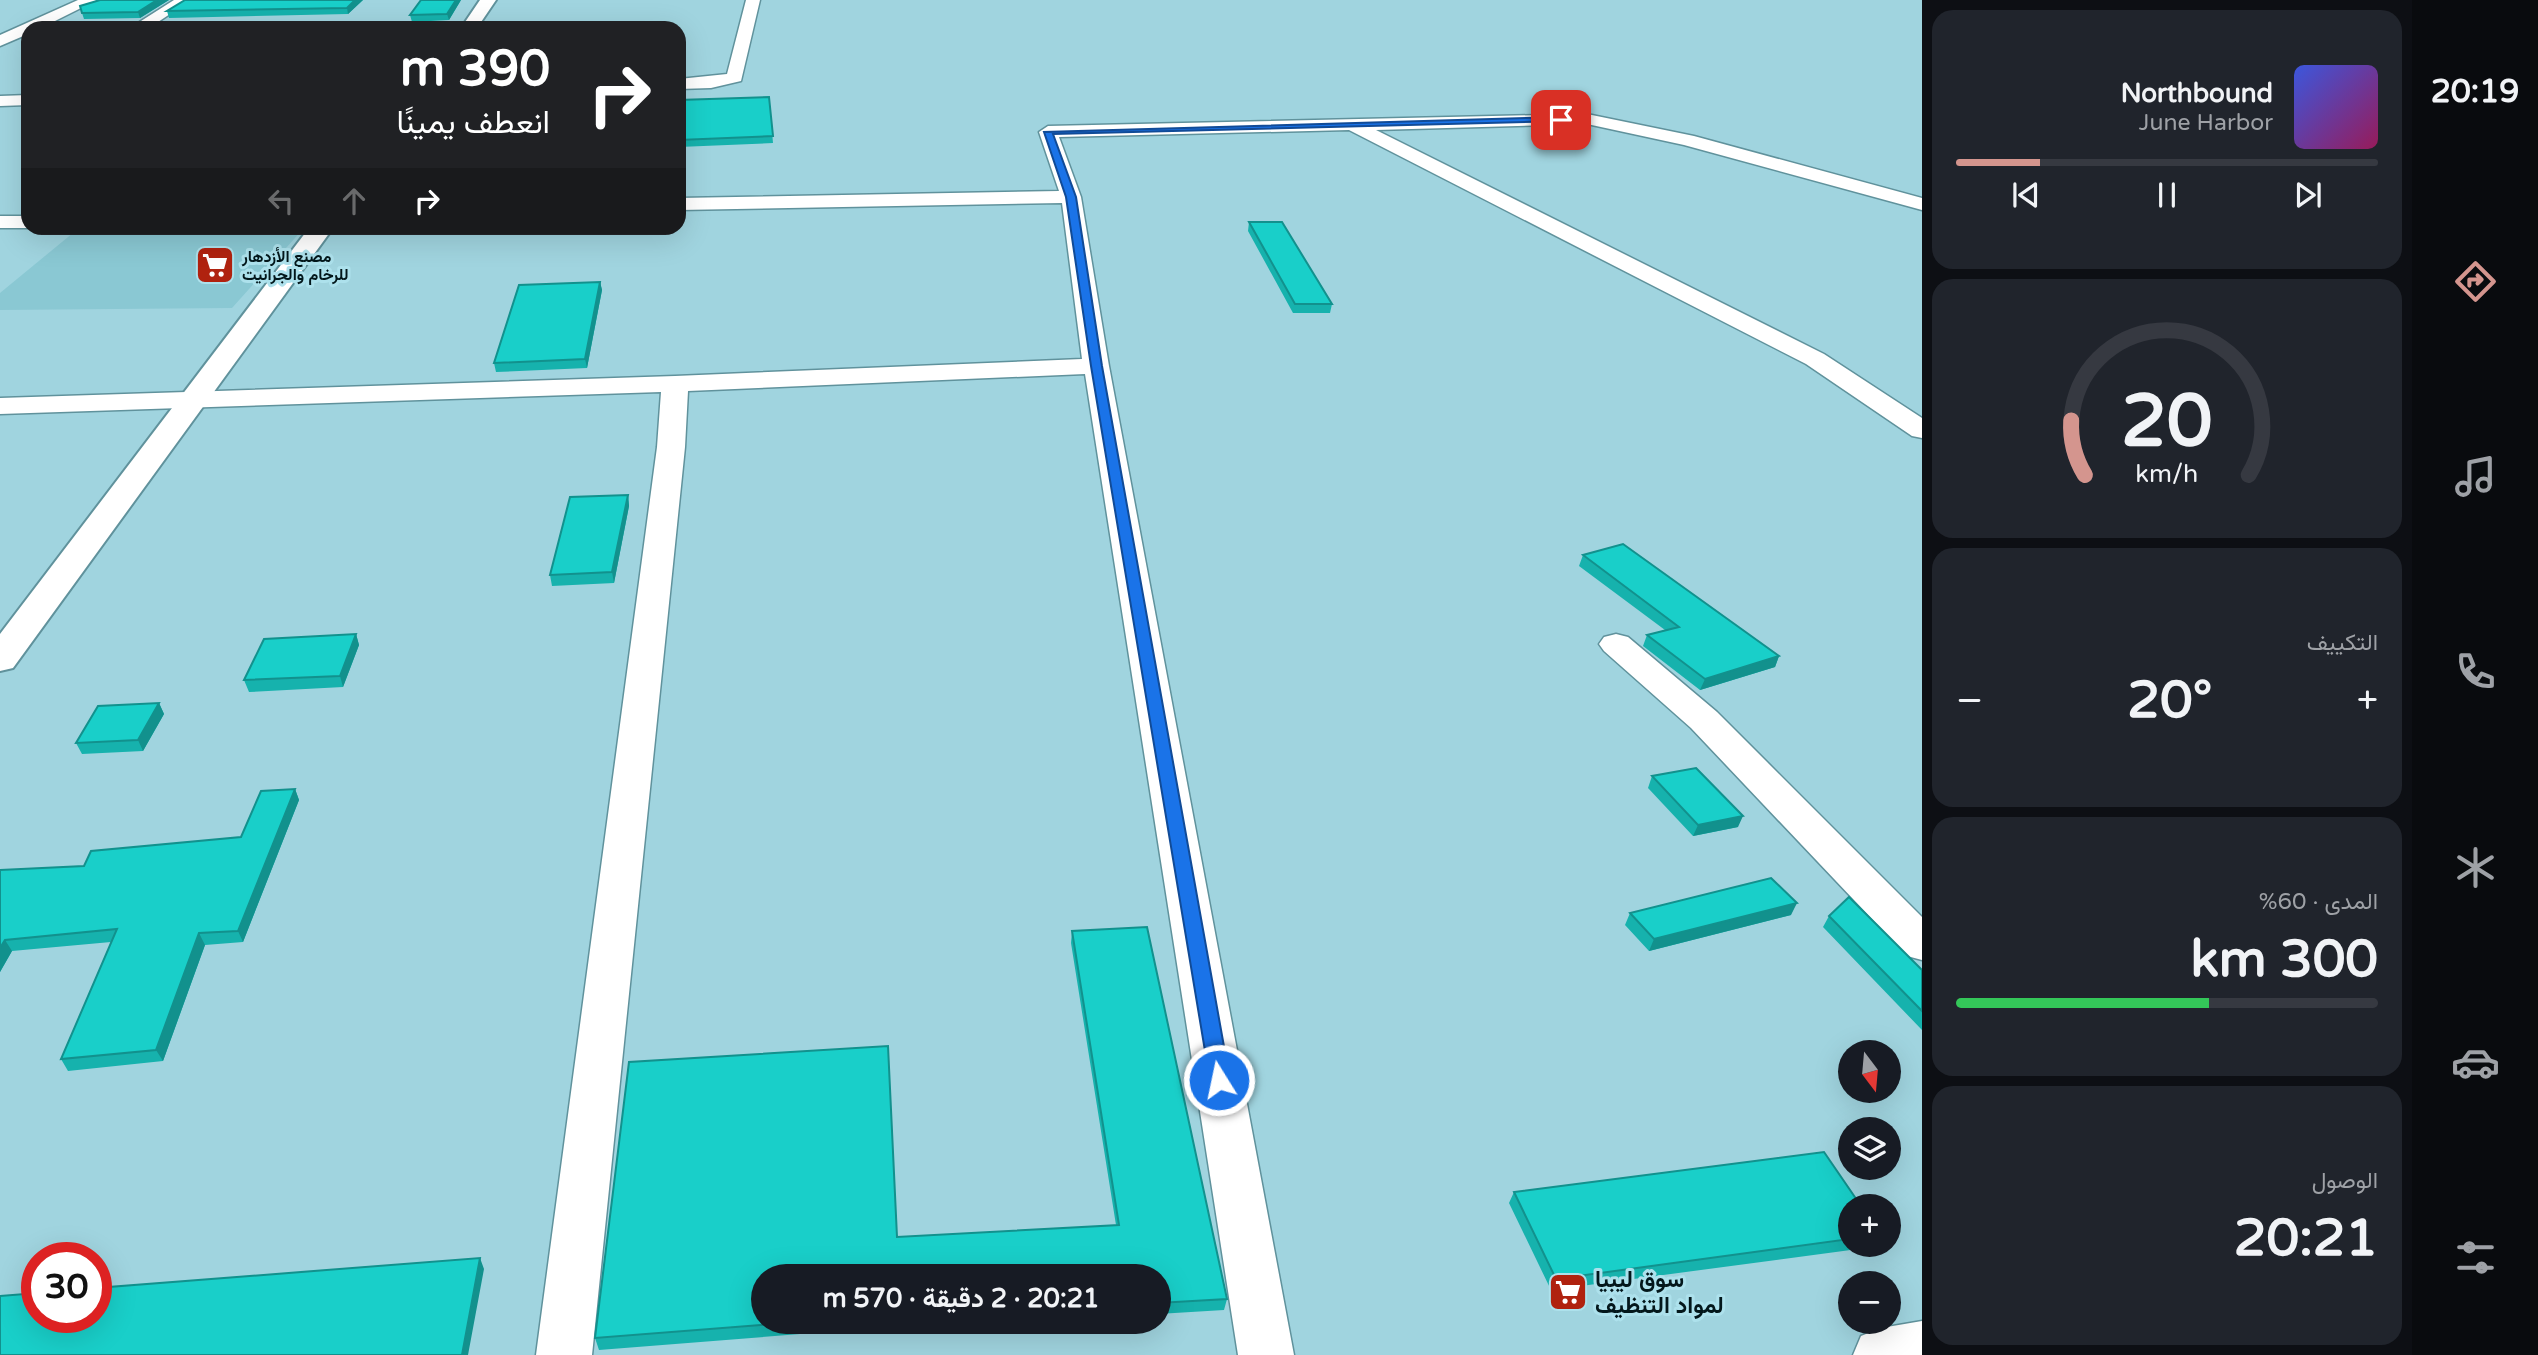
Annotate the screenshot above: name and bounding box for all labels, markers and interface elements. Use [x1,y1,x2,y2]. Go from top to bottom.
text: 390 m [400,40,550,99]
icon: right [574,49,665,140]
text: 20:19 [2431,73,2519,111]
text: Northbound [2121,78,2273,109]
pin [1531,90,1591,150]
icon: arrive [1542,101,1580,139]
text: انعطف يمينًا [396,104,550,142]
text: June Harbor [2139,109,2273,137]
icon: previous [2007,176,2045,214]
icon: pause [2148,176,2186,214]
icon: next [2289,176,2327,214]
icon: left [262,182,300,220]
icon: ahead [335,182,373,220]
icon: right [408,182,446,220]
supermarket icon: مصنع الأزدهار للرخام والجرانيت [194,244,236,286]
place label: مصنع الأزدهار للرخام والجرانيت [241,247,349,285]
icon: directions [2451,257,2500,306]
text: 20 [2121,378,2213,466]
icon: music [2451,452,2500,501]
text: km/h [2136,458,2198,488]
text: التكييف [2307,629,2378,657]
icon: phone [2451,647,2500,696]
text: 20° [2127,669,2212,732]
text: − [1956,678,1983,724]
text: + [2357,678,2378,724]
icon: climate [2451,843,2500,892]
text: المدى · 60% [2259,888,2378,916]
text: 300 km [2190,928,2378,991]
icon: car [2451,1038,2500,1087]
north arrow [1838,1040,1900,1102]
map controls [1838,1040,1901,1334]
position arrow [1182,1043,1256,1117]
button: layers [1838,1117,1901,1180]
text: الوصول [2312,1167,2378,1195]
button: + [1838,1194,1901,1257]
text: 20:21 [2234,1207,2378,1270]
icon: filters [2451,1233,2500,1282]
speed limit sign: 30 [21,1242,112,1333]
place label: سوق ليبيا لمواد التنظيف [1595,1266,1724,1320]
supermarket icon: سوق ليبيا لمواد التنظيف [1547,1271,1589,1313]
button: − [1838,1271,1901,1334]
text: 20:21 · 2 دقيقة · 570 m [823,1283,1099,1314]

